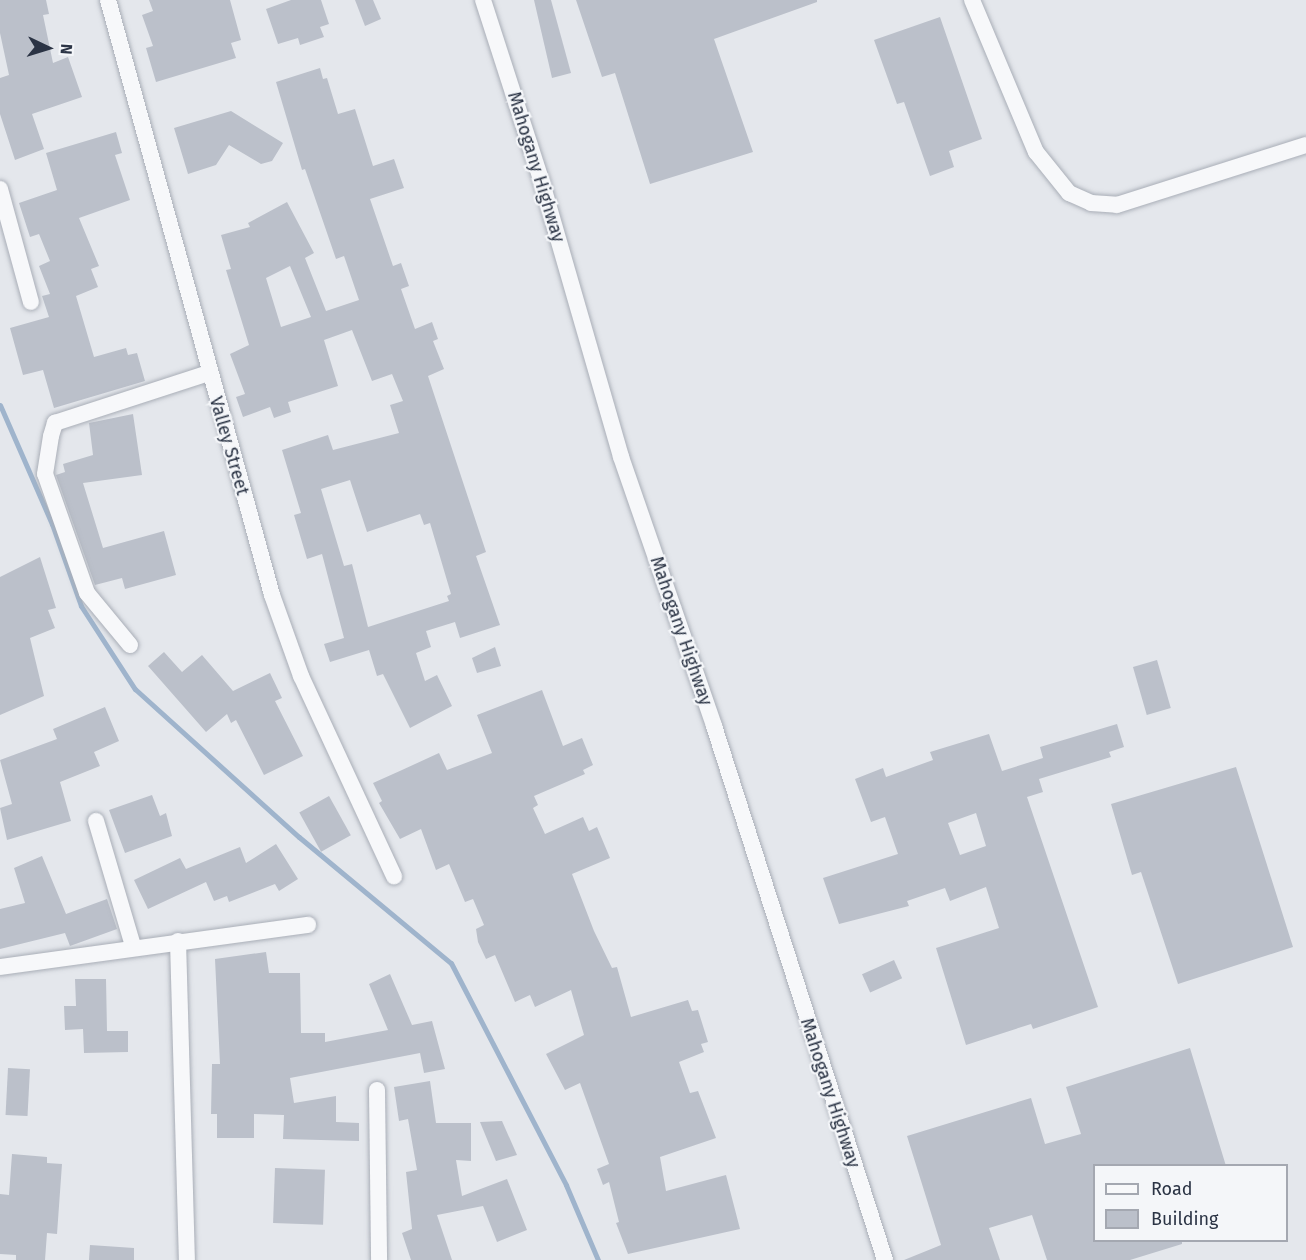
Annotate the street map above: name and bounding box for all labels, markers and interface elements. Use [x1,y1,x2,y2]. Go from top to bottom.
north arrow [18,18,78,78]
text: N [57,43,76,55]
street label: Mahogany Highway [503,89,569,245]
street label: Valley Street [205,394,253,498]
street label: Mahogany Highway [645,554,717,708]
street label: Mahogany Highway [796,1015,864,1171]
legend [1093,1164,1288,1242]
text: Road [1151,1178,1193,1200]
text: Building [1151,1208,1218,1230]

